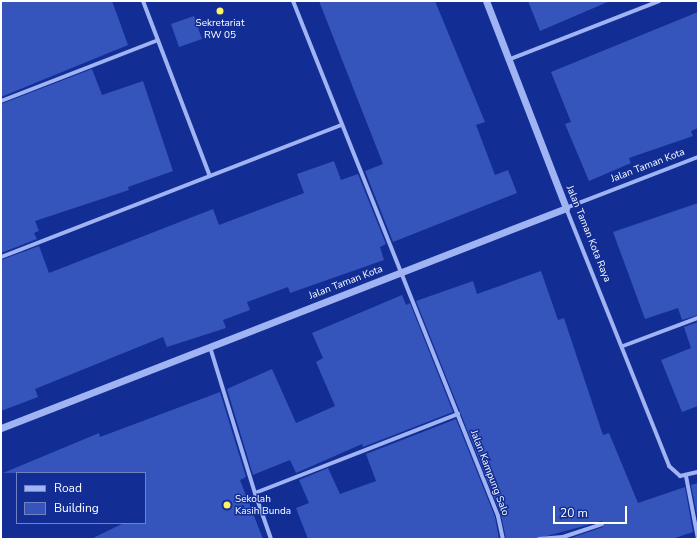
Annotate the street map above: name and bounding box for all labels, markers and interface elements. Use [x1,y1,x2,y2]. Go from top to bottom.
marker: Sekretariat RW 05 [215,6,225,16]
place label: Sekretariat RW 05 [196,17,244,40]
street label: Jalan Taman Kota [609,146,687,186]
street label: Jalan Taman Kota Raya [563,184,613,284]
street label: Jalan Taman Kota [307,263,385,303]
street label: Jalan Kampung Salo [467,429,511,517]
legend [16,472,146,524]
text: Road [54,480,82,496]
place label: Sekolah Kasih Bunda [235,493,291,516]
scale bar [555,498,629,524]
text: Building [54,500,99,516]
marker: Sekolah Kasih Bunda [222,500,232,510]
text: 20 m [560,505,588,521]

